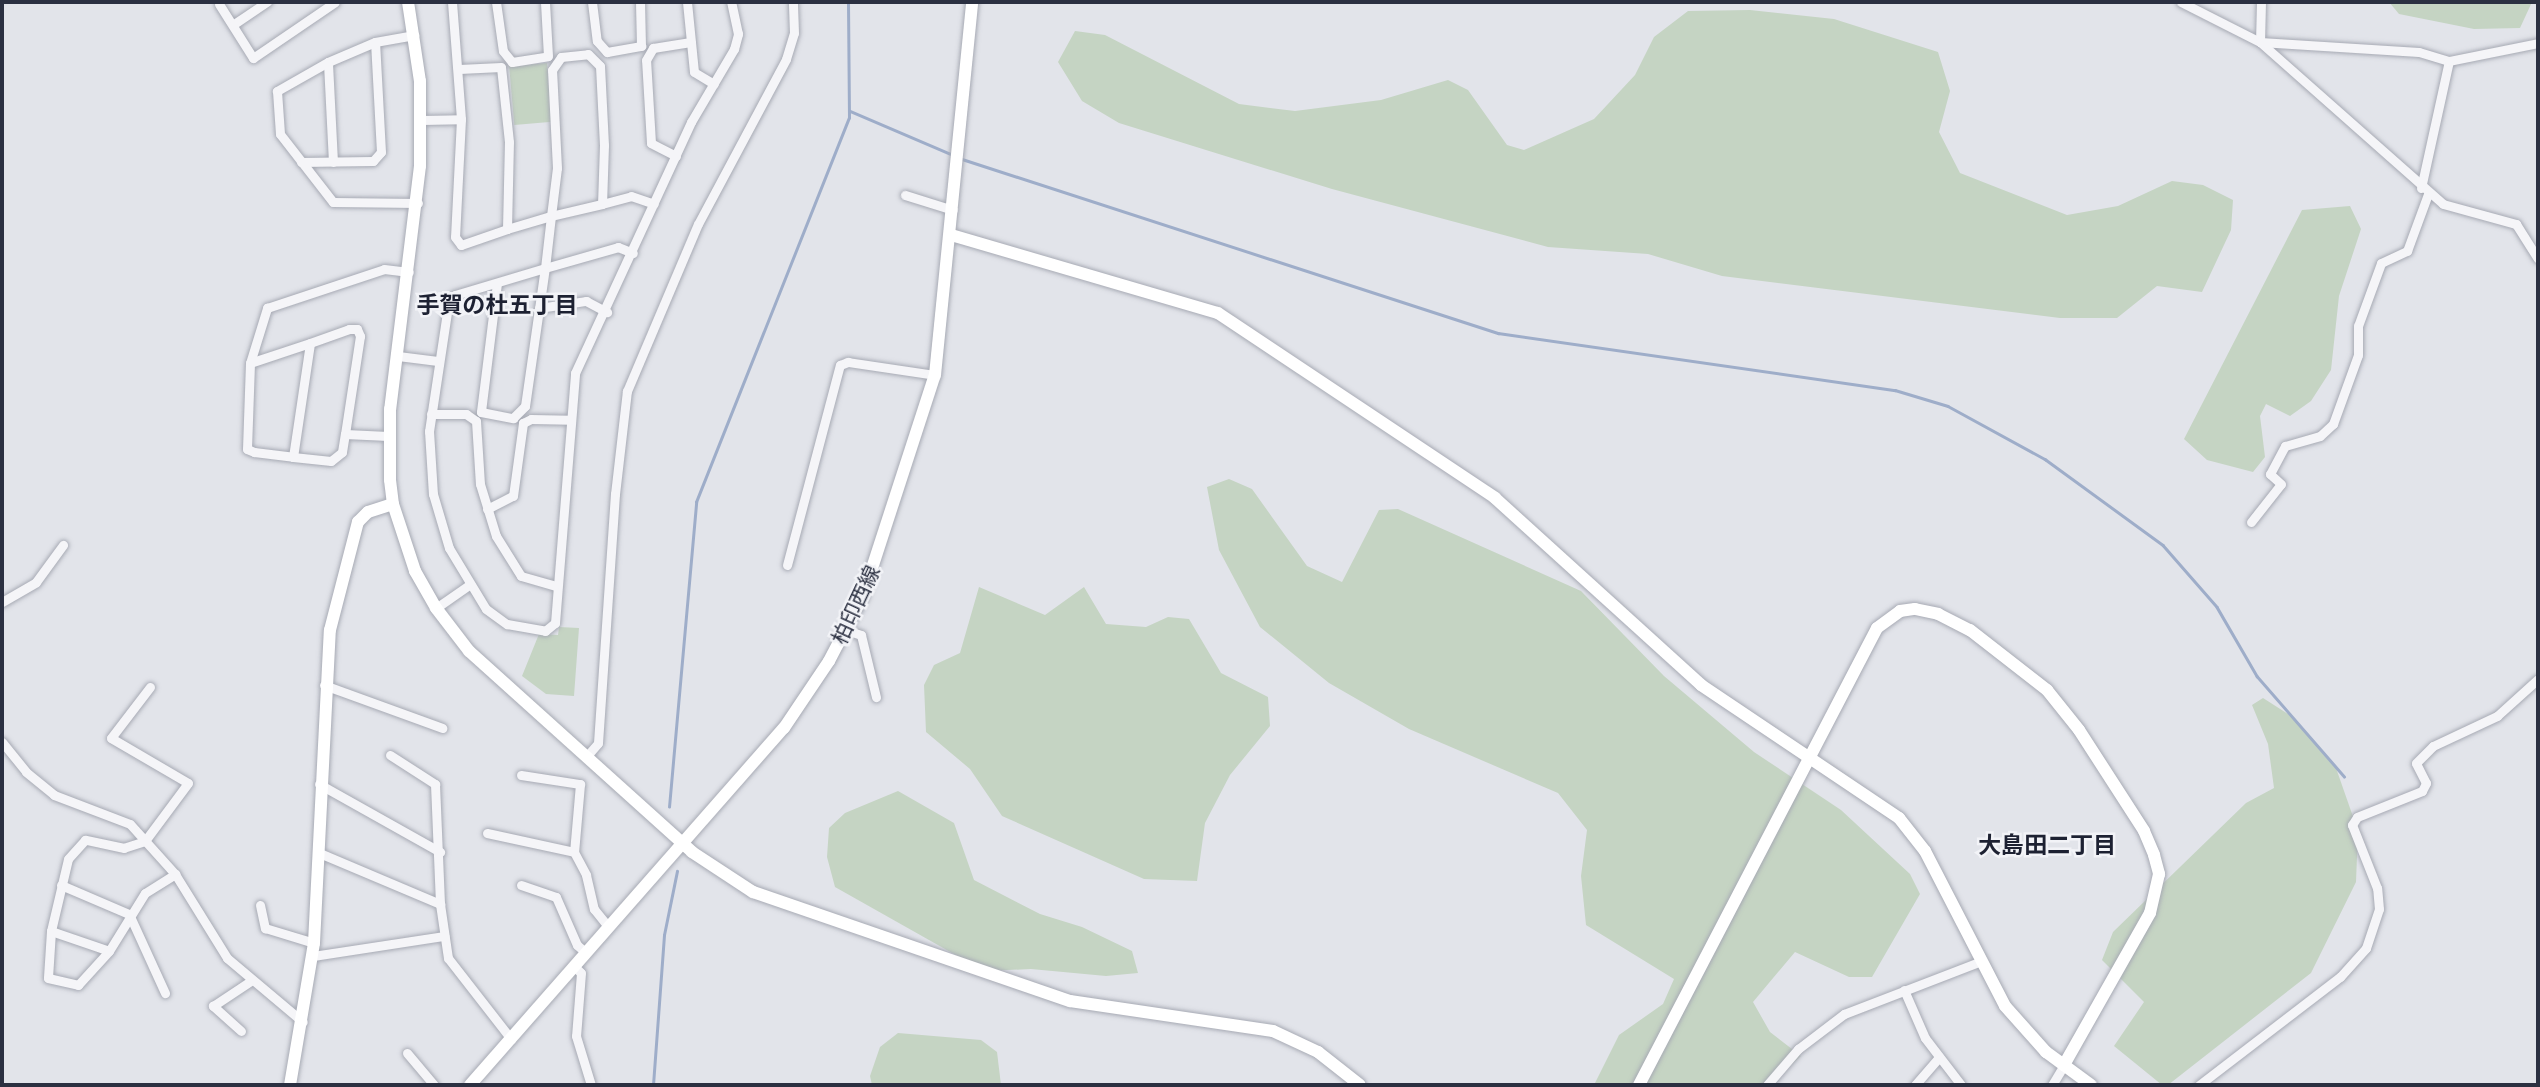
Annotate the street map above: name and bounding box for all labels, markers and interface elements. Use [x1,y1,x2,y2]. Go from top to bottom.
district label: 手賀の杜五丁目 [417,291,577,319]
street label: 柏印西線 [827,562,885,648]
district label: 大島田二丁目 [1978,831,2116,859]

